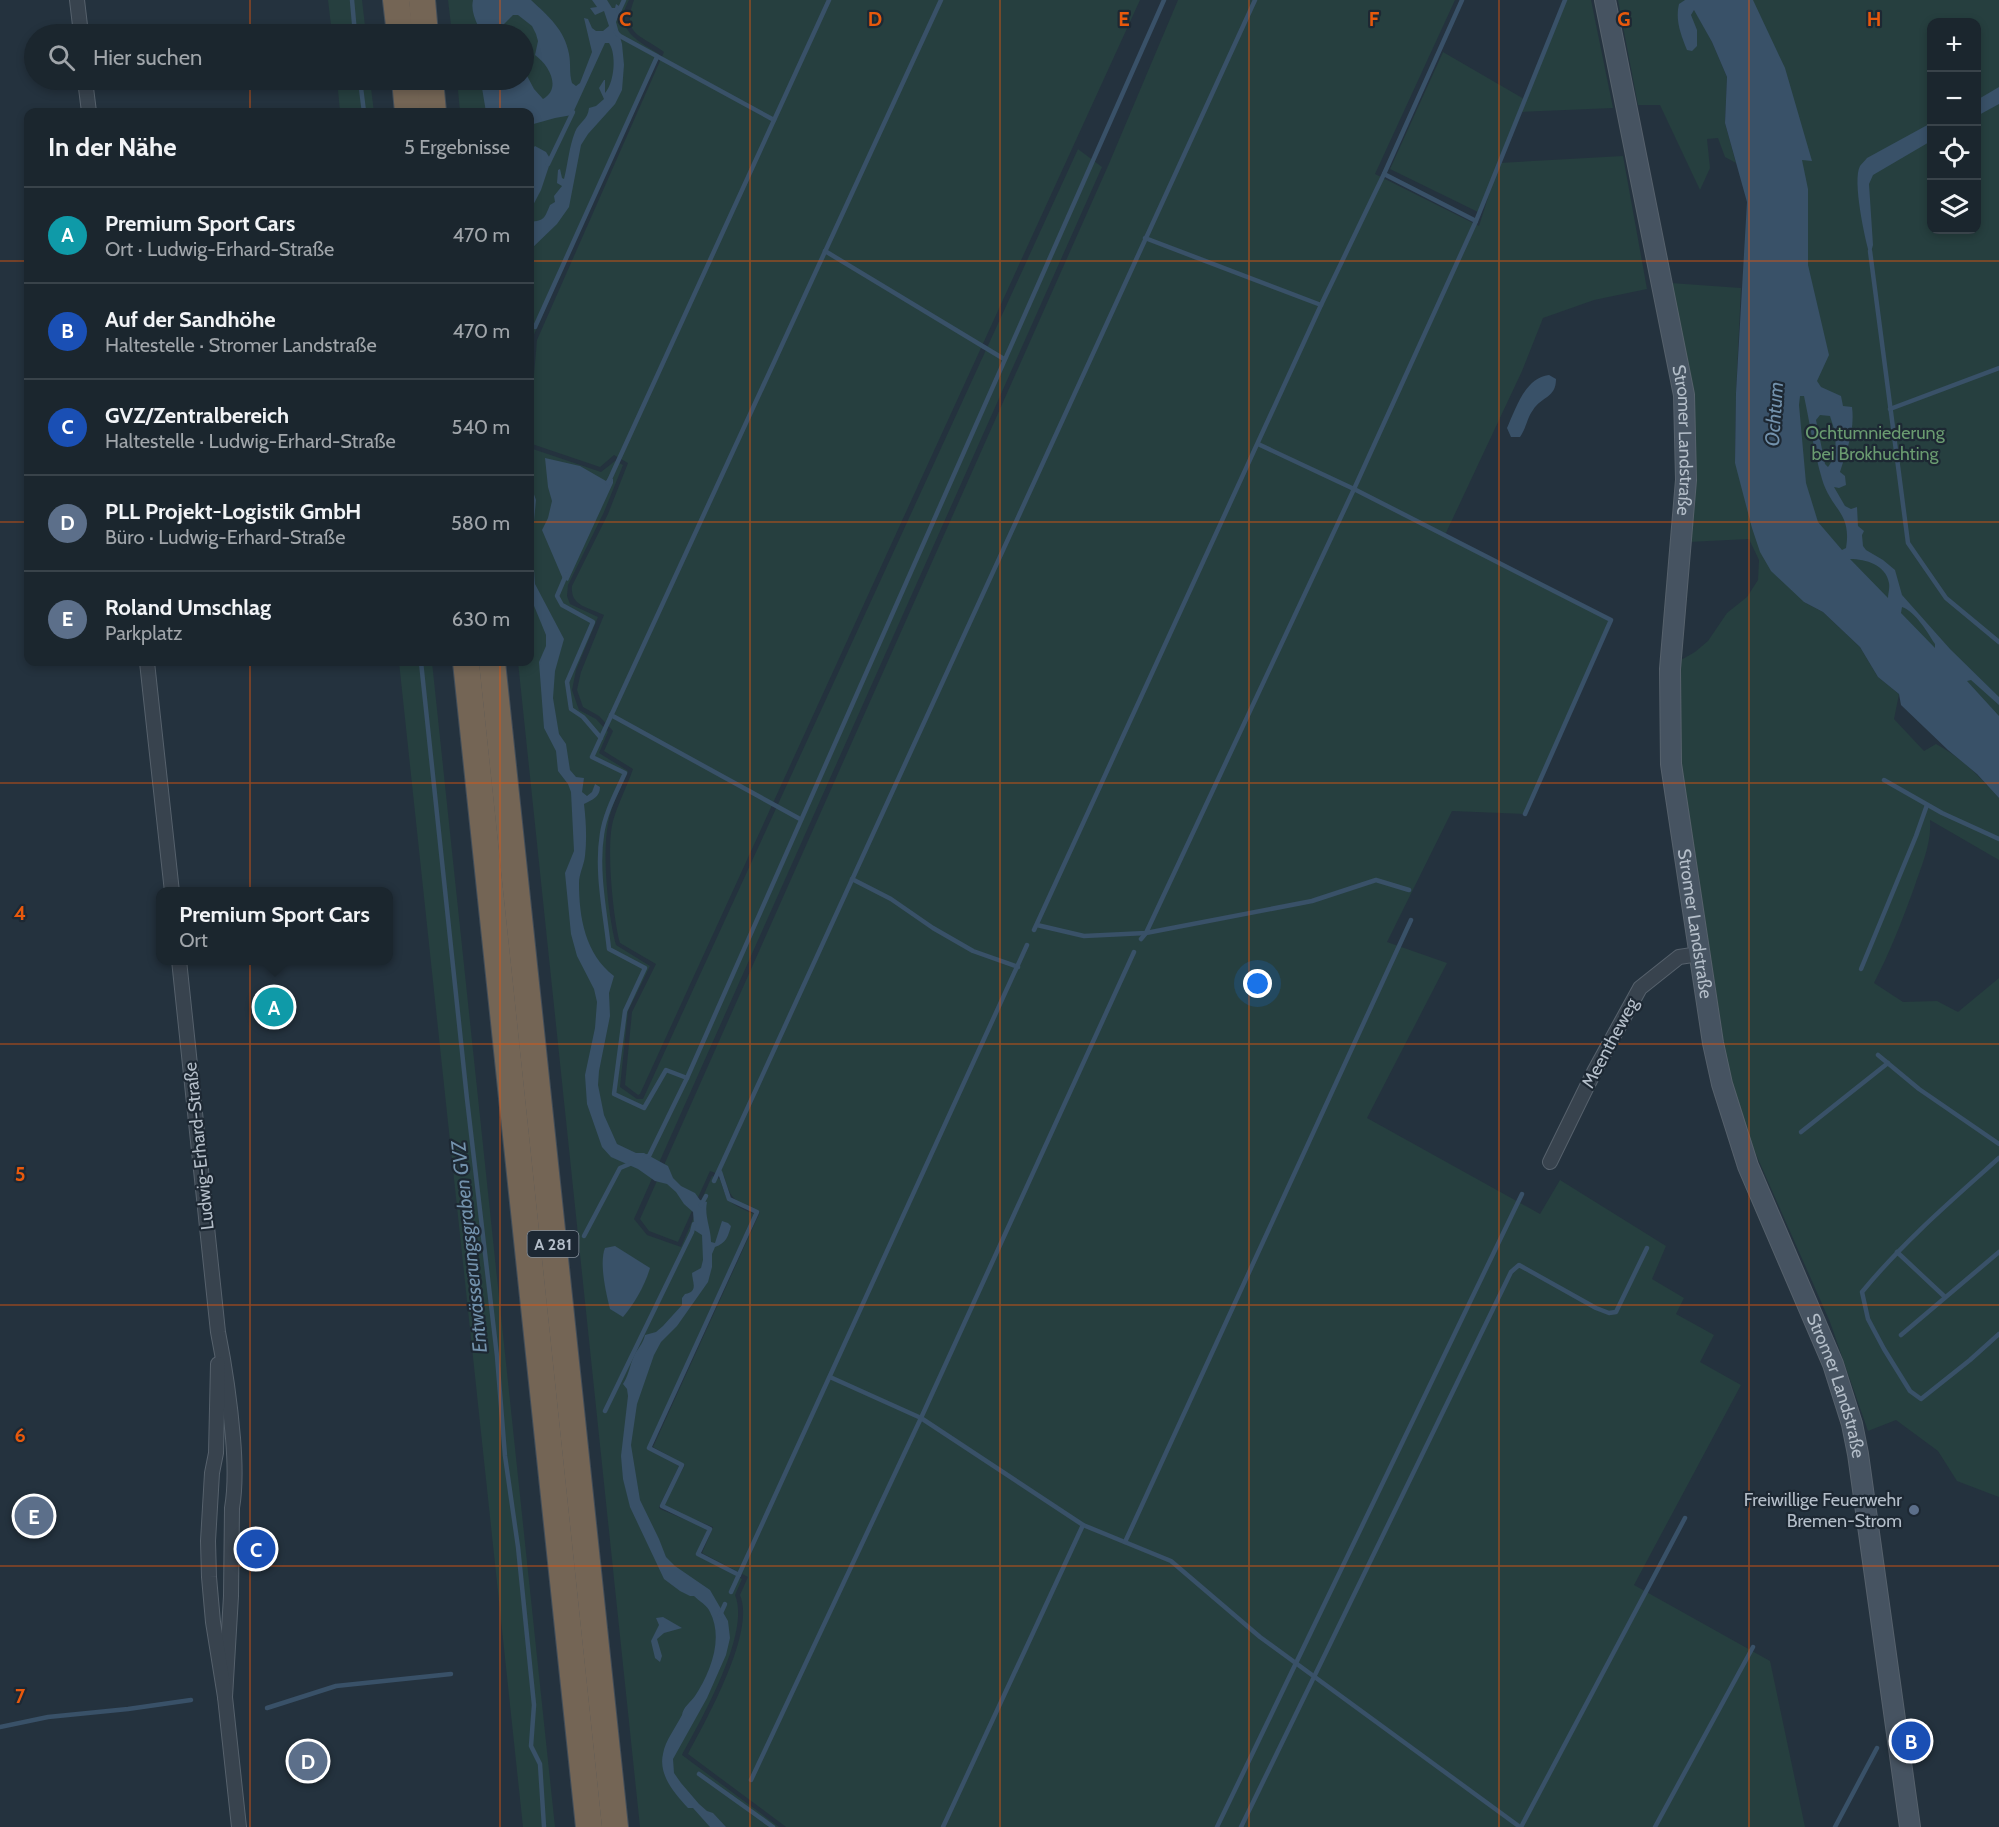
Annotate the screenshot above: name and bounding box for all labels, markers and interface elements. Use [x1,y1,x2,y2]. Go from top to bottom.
text: C [619,7,631,31]
text: D [868,7,882,31]
text: E [1118,7,1130,31]
text: F [1369,7,1380,31]
text: G [1617,7,1631,31]
text: H [1867,7,1881,31]
map controls [1927,18,1981,234]
button: + [1927,18,1981,72]
search box [24,24,534,90]
icon: search [45,41,78,74]
text: Hier suchen [93,44,202,71]
button: − [1927,72,1981,126]
button: locate [1927,126,1981,180]
text: In der Nähe [48,131,177,163]
text: 5 Ergebnisse [404,135,510,159]
button: layers [1927,180,1981,234]
text: Premium Sport Cars [105,210,295,237]
text: A [61,223,74,247]
text: 470 m [453,223,510,247]
text: Ort · Ludwig-Erhard-Straße [105,237,334,261]
text: Auf der Sandhöhe [105,306,276,333]
text: B [61,319,74,343]
text: 470 m [453,319,510,343]
text: Haltestelle · Stromer Landstraße [105,333,377,357]
street label: Stromer Landstraße [1667,363,1697,517]
water label: Ochtum [1760,381,1788,447]
text: GVZ/Zentralbereich [105,402,289,429]
text: C [61,415,74,439]
text: 540 m [452,415,510,439]
park label: Ochtumniederung bei Brokhuchting [1805,422,1946,465]
text: Haltestelle · Ludwig-Erhard-Straße [105,429,396,453]
text: PLL Projekt-Logistik GmbH [105,498,361,525]
text: D [60,511,75,535]
text: 580 m [451,511,510,535]
text: Büro · Ludwig-Erhard-Straße [105,525,345,549]
text: Roland Umschlag [105,594,271,621]
text: E [62,607,73,631]
text: 630 m [452,607,510,631]
text: Parkplatz [105,621,182,645]
street label: Stromer Landstraße [1673,847,1717,1000]
popup [156,887,393,965]
text: 4 [14,901,26,925]
text: Premium Sport Cars [179,901,370,928]
text: Ort [179,928,208,952]
your location [1243,969,1272,998]
pin: A [254,984,294,1030]
street label: Meentheweg [1577,993,1643,1092]
street label: Ludwig-Erhard-Straße [179,1061,219,1231]
water label: Entwässerungsgraben GVZ [446,1138,492,1354]
text: 5 [15,1162,25,1186]
road number: A 281 [528,1231,578,1257]
street label: Stromer Landstraße [1802,1310,1870,1460]
text: 6 [14,1423,26,1447]
place label: Freiwillige Feuerwehr Bremen-Strom [1744,1489,1902,1532]
pin: E [15,1494,54,1538]
marker: Freiwillige Feuerwehr Bremen-Strom [1907,1503,1921,1517]
pin: C [236,1526,276,1572]
text: 7 [15,1684,26,1708]
pin: B [1892,1718,1930,1764]
pin: D [288,1738,328,1784]

